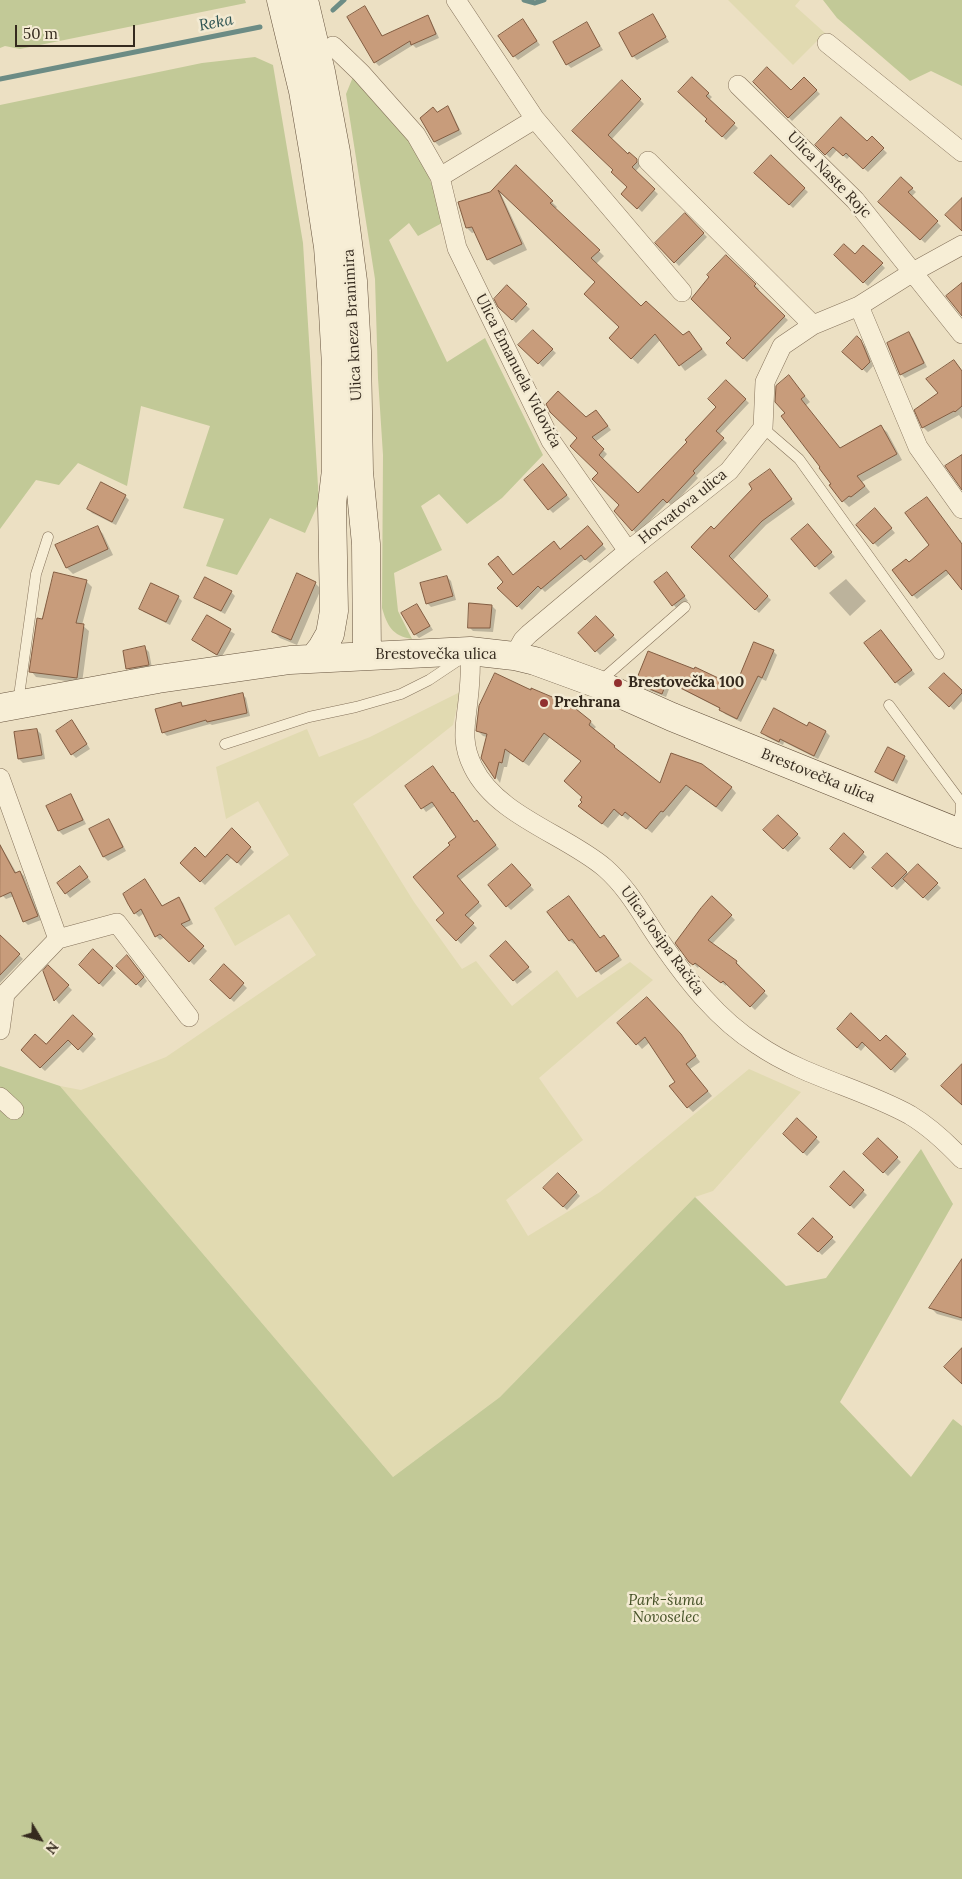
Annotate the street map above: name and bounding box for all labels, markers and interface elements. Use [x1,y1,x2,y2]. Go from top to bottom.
water label: Reka [197,10,235,36]
scale bar [18,15,138,47]
text: 50 m [23,24,58,43]
street label: Ulica Naste Rojc [783,128,875,222]
street label: Ulica kneza Branimira [340,249,366,401]
street label: Ulica Emanuela Vidovića [471,291,565,451]
street label: Horvatova ulica [635,466,731,548]
street label: Brestovečka ulica [375,646,497,664]
place label: Brestovečka 100 [628,674,744,692]
marker: Brestovečka 100 [612,677,624,689]
place label: Prehrana [554,694,620,712]
marker: Prehrana [538,697,550,709]
street label: Brestovečka ulica [758,745,878,807]
street label: Ulica Josipa Račića [616,883,708,999]
park label: Park-šuma Novoselec [628,1592,704,1627]
north arrow [15,1814,65,1864]
text: N [42,1838,62,1858]

